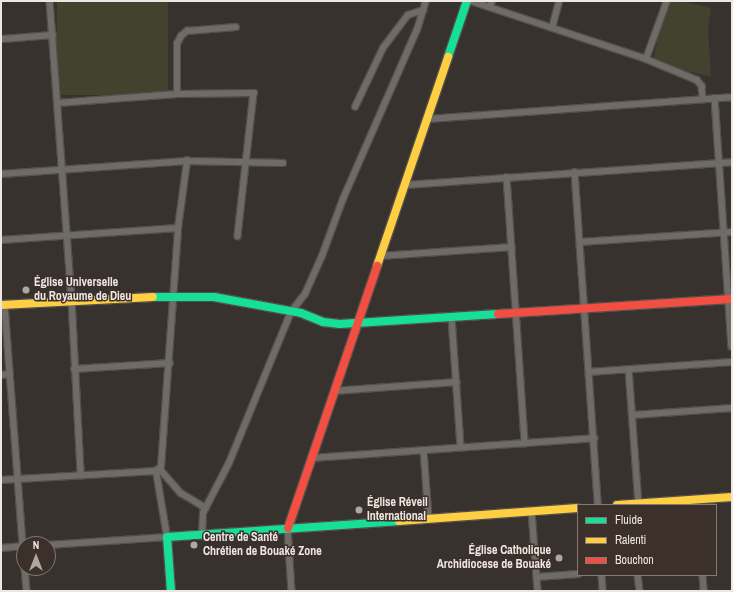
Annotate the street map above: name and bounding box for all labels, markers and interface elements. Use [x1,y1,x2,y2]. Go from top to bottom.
place label: Église Universelle du Royaume de Dieu [34,276,131,304]
marker: Église Universelle du Royaume de Dieu [21,285,31,295]
place label: Église Réveil International [367,496,428,524]
legend [577,504,717,576]
marker: Église Réveil International [354,505,364,515]
text: Fluide [615,512,642,528]
place label: Centre de Santé Chrétien de Bouaké Zone [203,531,322,559]
text: Ralenti [615,532,646,548]
north arrow [16,536,56,576]
text: N [33,538,39,552]
marker: Centre de Santé Chrétien de Bouaké Zone [188,539,200,551]
place label: Église Catholique Archidiocese de Bouaké [437,544,551,572]
text: Bouchon [615,552,654,568]
marker: Église Catholique Archidiocese de Bouaké [554,553,564,563]

